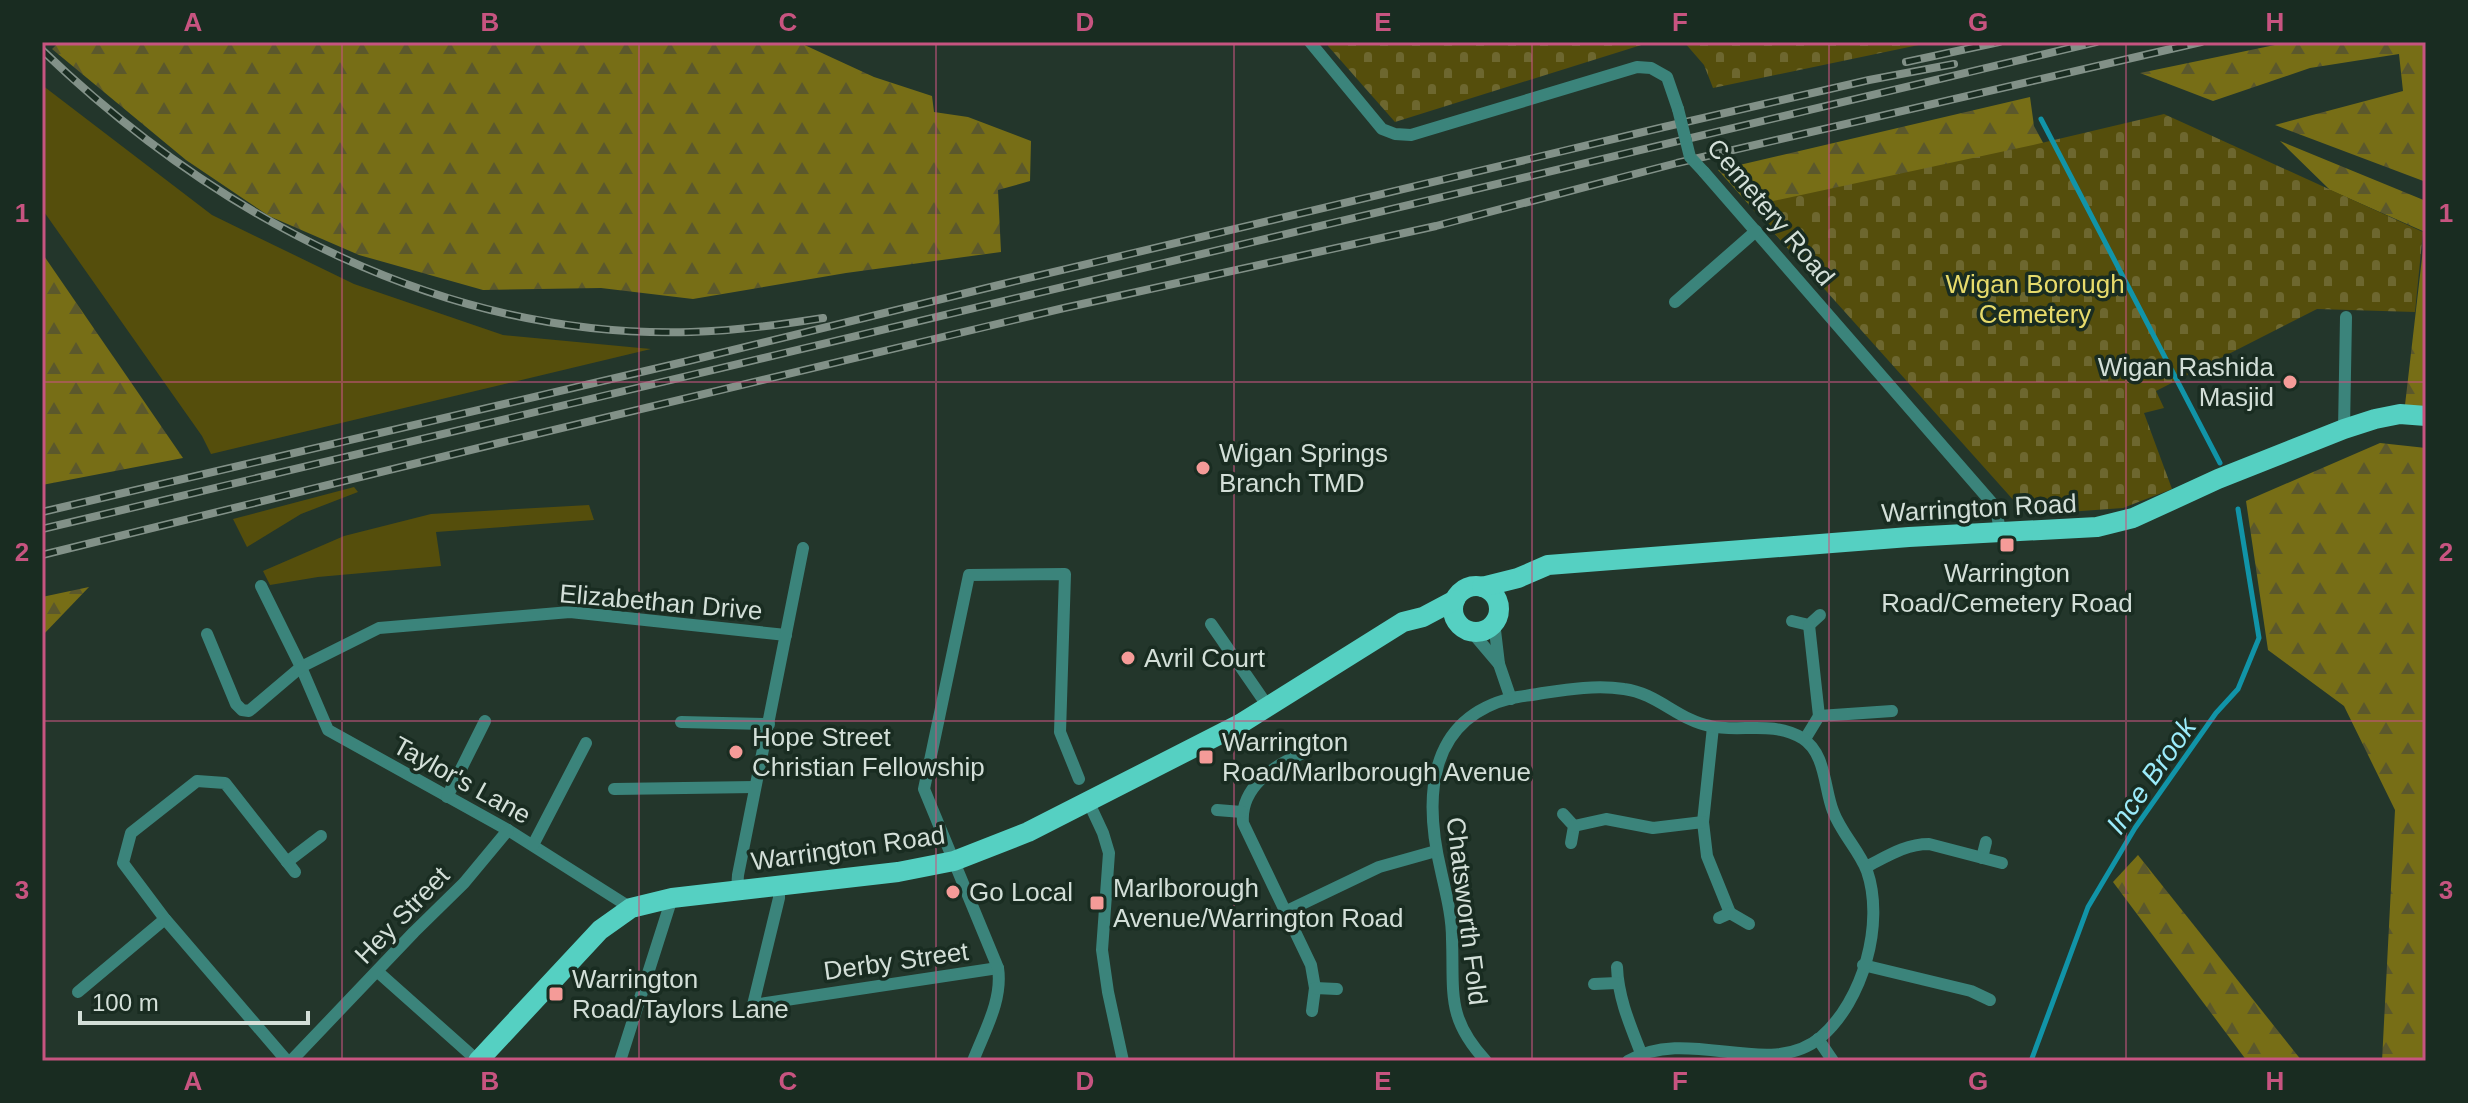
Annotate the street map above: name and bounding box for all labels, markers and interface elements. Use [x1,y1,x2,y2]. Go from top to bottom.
text: A [184,7,203,37]
text: B [481,7,499,37]
text: C [779,7,798,37]
text: D [1076,7,1094,37]
text: E [1374,7,1392,37]
text: F [1672,7,1688,37]
text: G [1968,7,1988,37]
text: H [2266,7,2284,37]
street label: Cemetery Road [1701,133,1841,291]
text: 1 [15,198,29,228]
text: 1 [2439,198,2453,228]
park label: Wigan Borough Cemetery [1945,269,2125,329]
place label: Wigan Rashida Masjid [2098,352,2275,412]
marker: Wigan Rashida Masjid [2281,373,2299,391]
place label: Wigan Springs Branch TMD [1219,438,1388,498]
marker: Wigan Springs Branch TMD [1194,459,1212,477]
street label: Warrington Road [1881,488,2077,528]
marker: Warrington Road/Cemetery Road [1998,536,2016,554]
text: 2 [15,537,29,567]
text: 2 [2439,537,2453,567]
place label: Warrington Road/Cemetery Road [1881,558,2133,618]
street label: Elizabethan Drive [558,578,764,626]
place label: Avril Court [1144,643,1266,673]
marker: Avril Court [1119,649,1137,667]
water label: Ince Brook [2100,711,2203,840]
place label: Hope Street Christian Fellowship [752,722,985,782]
place label: Warrington Road/Marlborough Avenue [1222,727,1531,787]
street label: Taylor's Lane [388,730,536,830]
marker: Hope Street Christian Fellowship [727,743,745,761]
marker: Warrington Road/Marlborough Avenue [1197,748,1215,766]
street label: Chatsworth Fold [1441,815,1493,1007]
street label: Warrington Road [749,820,947,876]
street label: Hey Street [349,860,456,970]
place label: Marlborough Avenue/Warrington Road [1113,873,1404,933]
text: 3 [15,875,29,905]
text: 3 [2439,875,2453,905]
place label: Go Local [969,877,1073,907]
marker: Go Local [944,883,962,901]
marker: Marlborough Avenue/Warrington Road [1088,894,1106,912]
street label: Derby Street [822,936,971,986]
place label: Warrington Road/Taylors Lane [572,964,789,1024]
scale bar [80,975,308,1025]
marker: Warrington Road/Taylors Lane [547,985,565,1003]
text: 100 m [92,989,159,1016]
text: A [184,1066,203,1096]
text: B [481,1066,499,1096]
text: C [779,1066,798,1096]
text: D [1076,1066,1094,1096]
text: E [1374,1066,1392,1096]
text: F [1672,1066,1688,1096]
text: G [1968,1066,1988,1096]
text: H [2266,1066,2284,1096]

